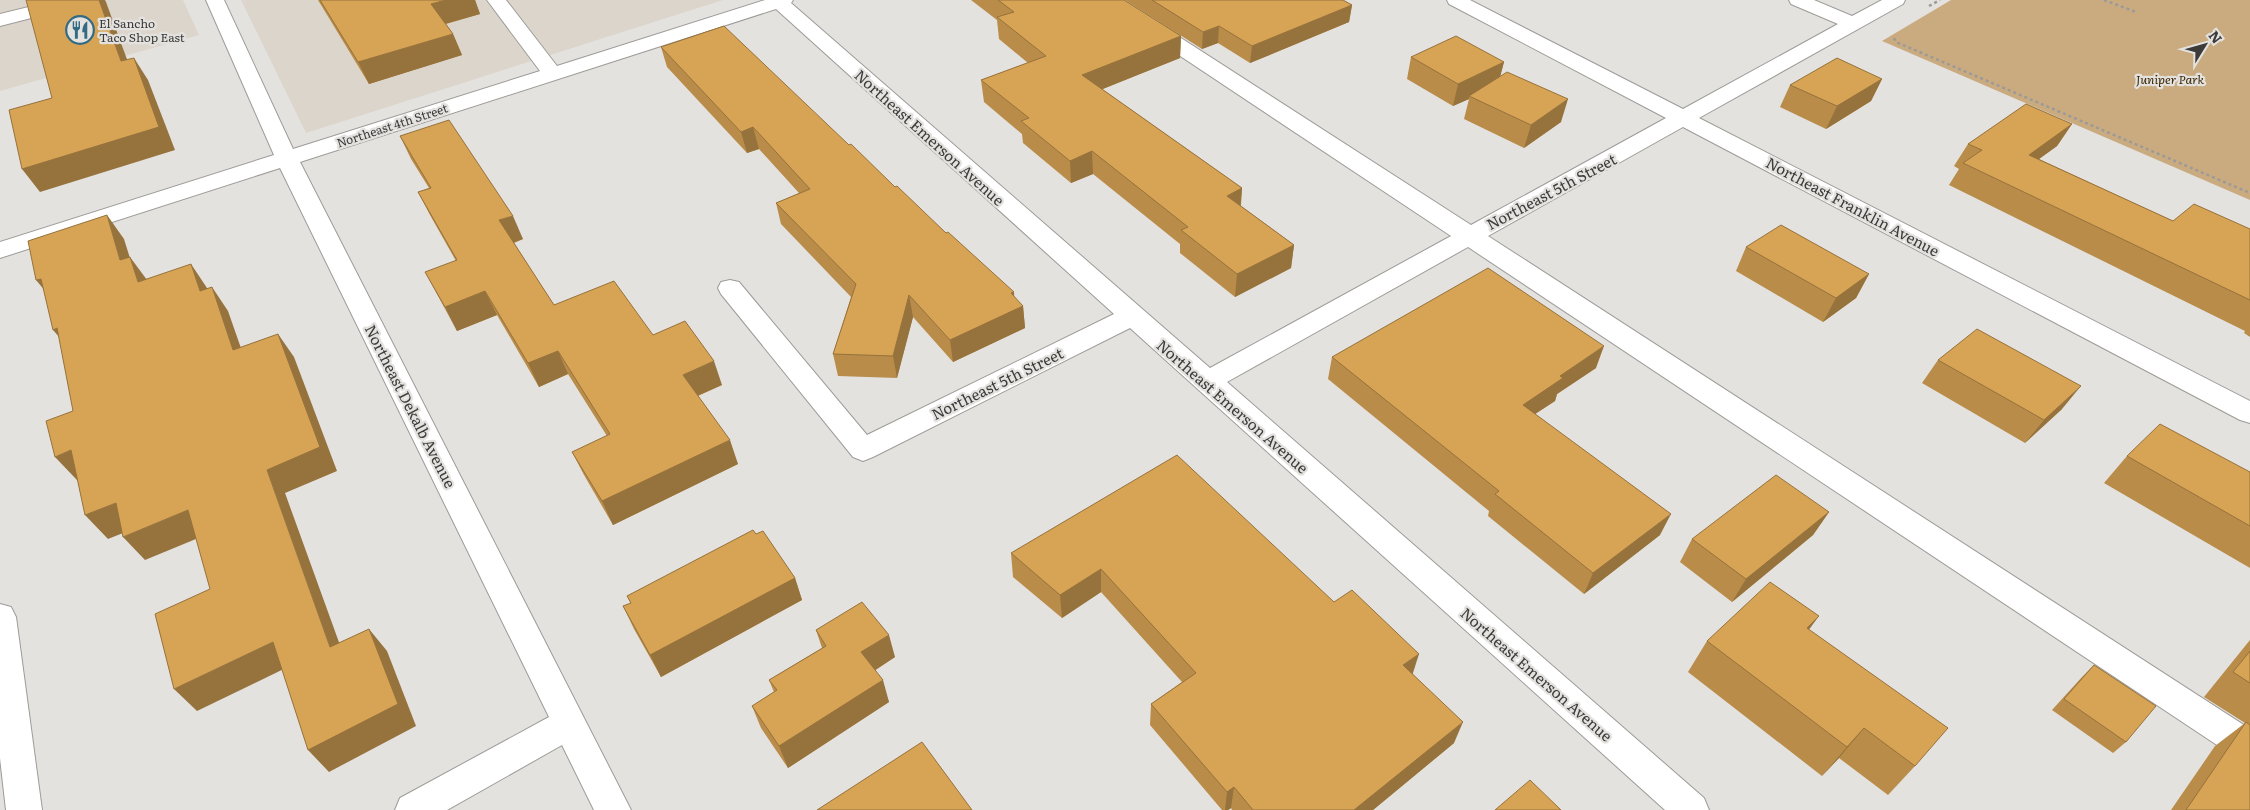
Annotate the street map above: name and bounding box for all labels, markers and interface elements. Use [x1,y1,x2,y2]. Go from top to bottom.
place label: El Sancho Taco Shop East [99,14,185,46]
restaurant icon: El Sancho Taco Shop East [65,15,95,45]
north arrow [2180,20,2230,70]
text: N [2205,26,2228,47]
street label: Northeast Emerson Avenue [850,63,1010,211]
park label: Juniper Park [2136,70,2204,88]
street label: Northeast 4th Street [334,98,450,151]
street label: Northeast 5th Street [1482,147,1620,235]
street label: Northeast Franklin Avenue [1762,150,1944,262]
street label: Northeast Dekalb Avenue [360,320,462,492]
street label: Northeast Emerson Avenue [1152,333,1314,479]
street label: Northeast 5th Street [927,341,1067,425]
street label: Northeast Emerson Avenue [1456,601,1618,747]

